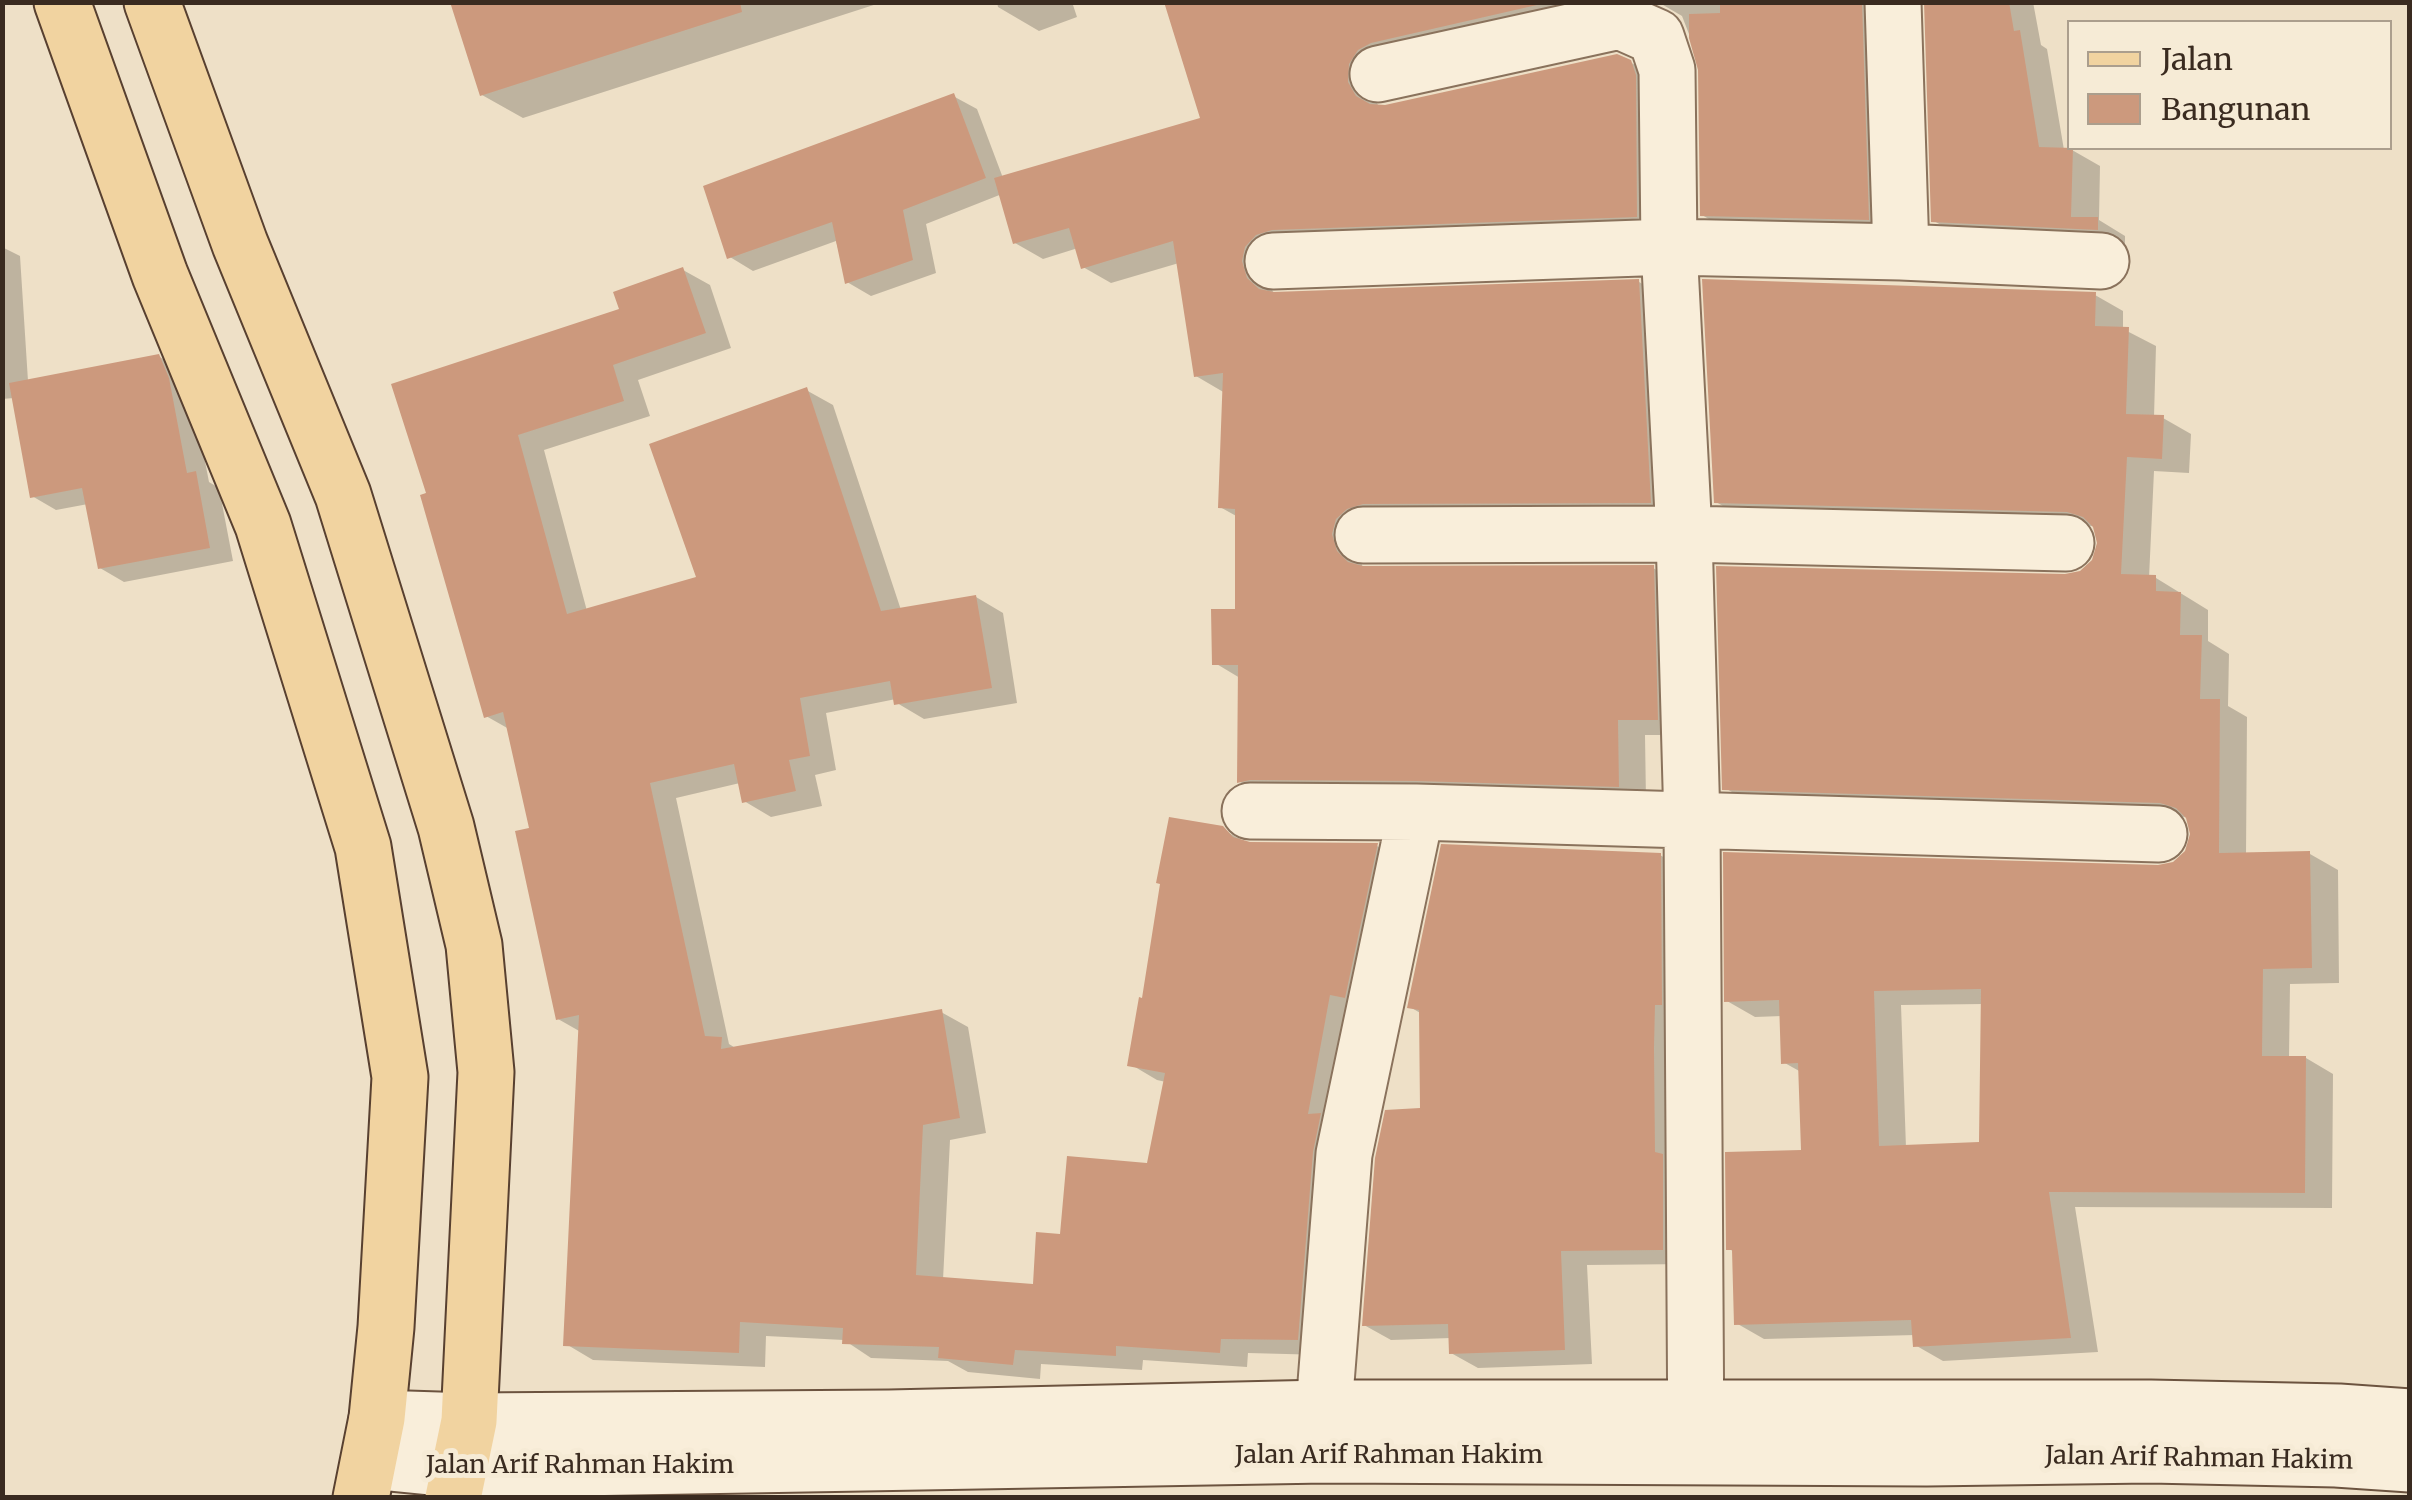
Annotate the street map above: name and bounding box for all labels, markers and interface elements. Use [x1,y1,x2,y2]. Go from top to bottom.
legend [2067,20,2392,150]
text: Jalan [2161,40,2233,78]
text: Bangunan [2161,90,2310,128]
street label: Jalan Arif Rahman Hakim [1235,1441,1543,1471]
street label: Jalan Arif Rahman Hakim [2045,1441,2353,1477]
street label: Jalan Arif Rahman Hakim [426,1451,734,1481]

